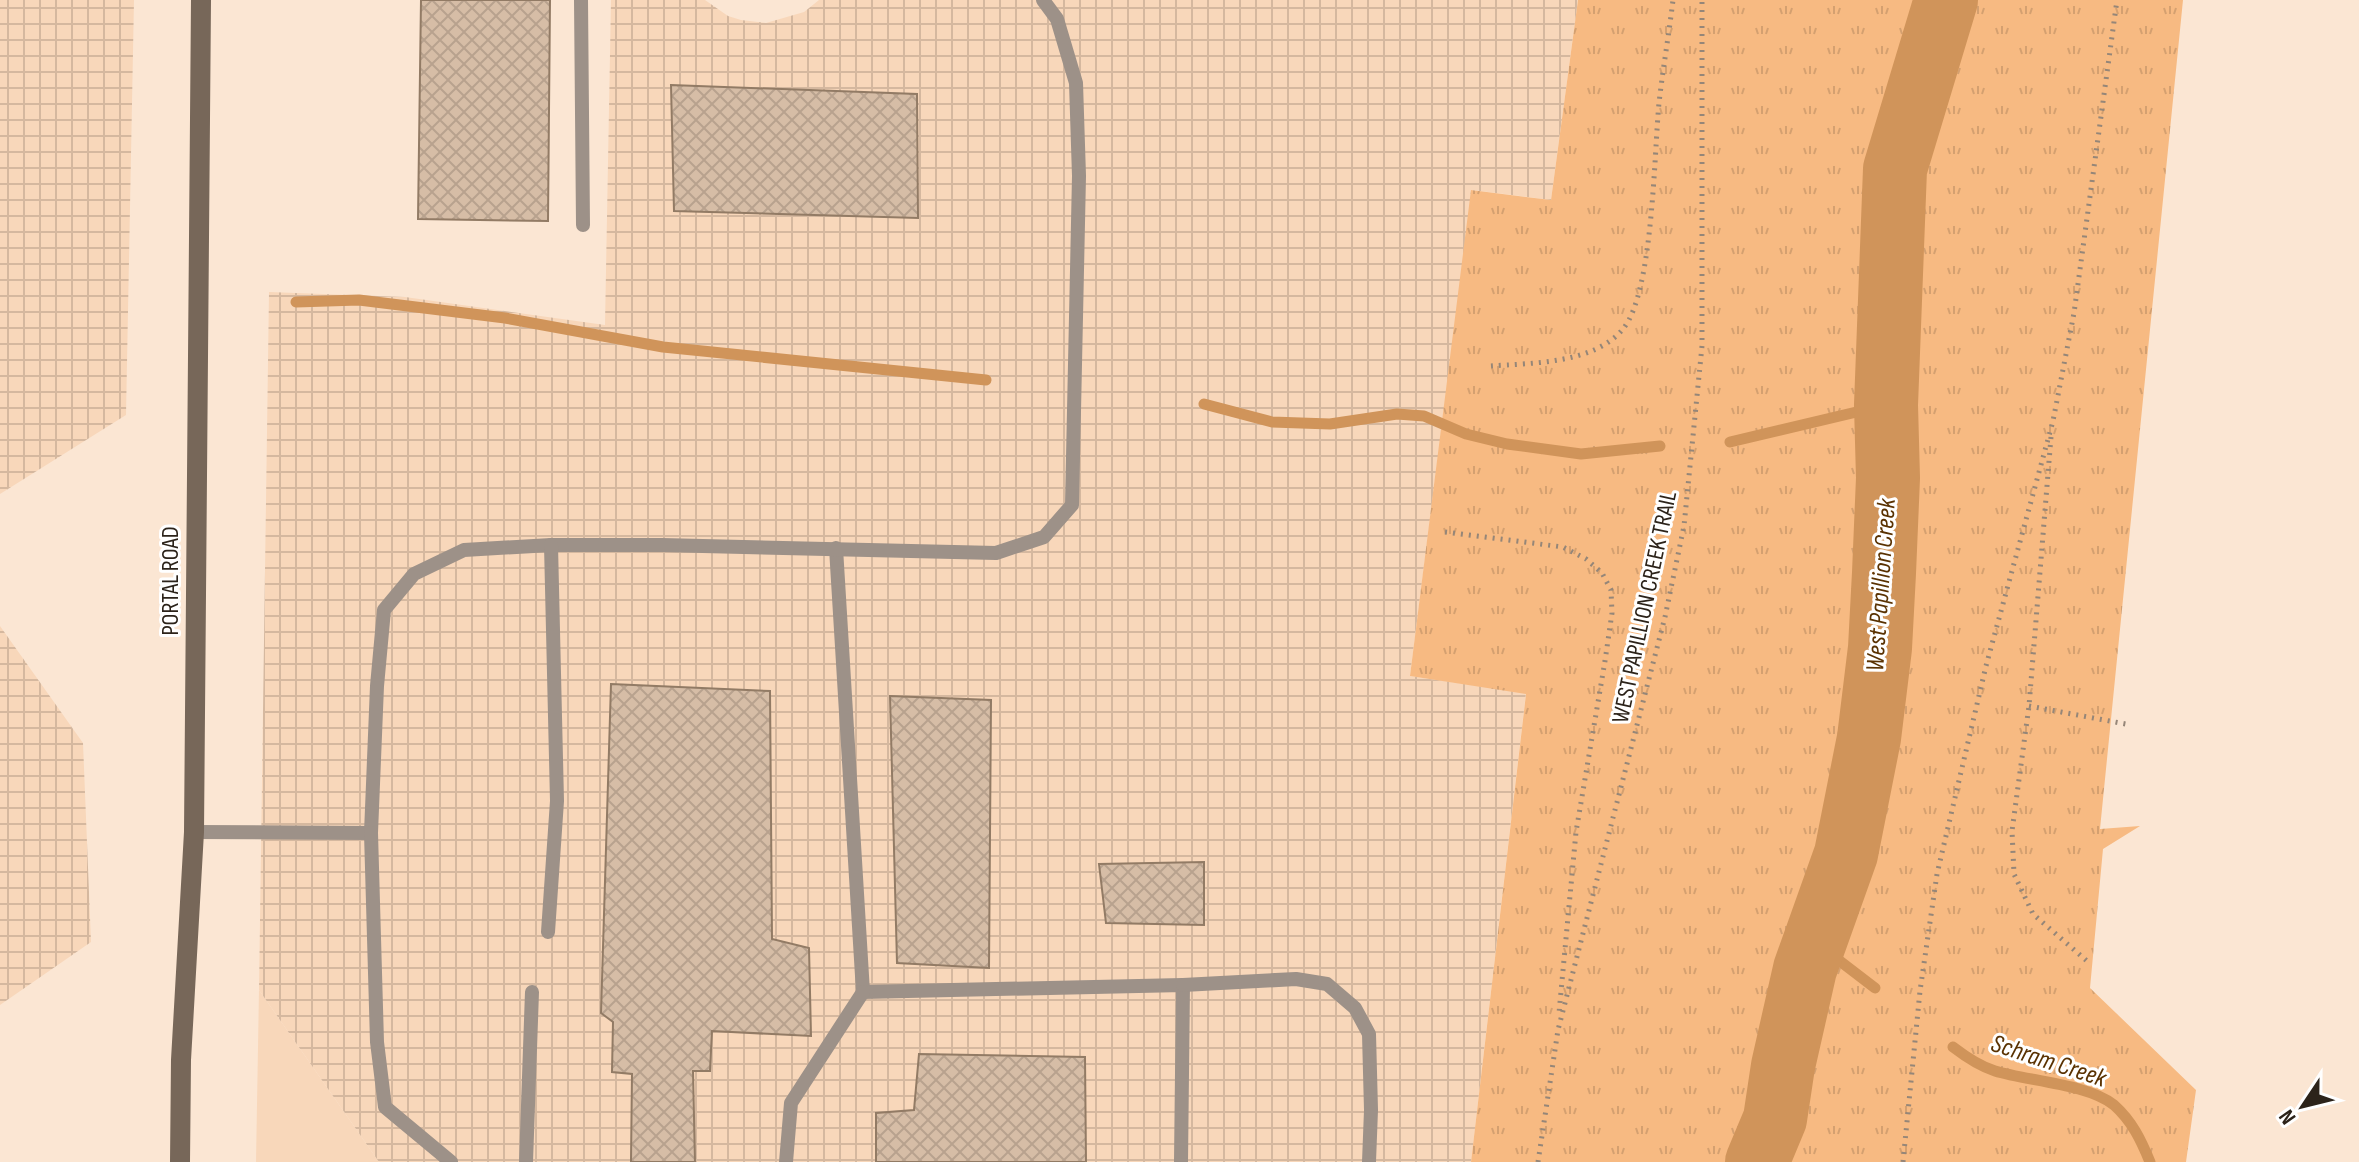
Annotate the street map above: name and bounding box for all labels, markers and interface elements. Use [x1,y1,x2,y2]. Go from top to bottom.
street label: WEST PAPILLION CREEK TRAIL [1606,488,1683,726]
water label: West Papillion Creek [1860,496,1903,673]
street label: PORTAL ROAD [156,526,185,636]
water label: Schram Creek [1987,1028,2111,1095]
north arrow [2263,1066,2343,1146]
text: N [2273,1104,2302,1129]

